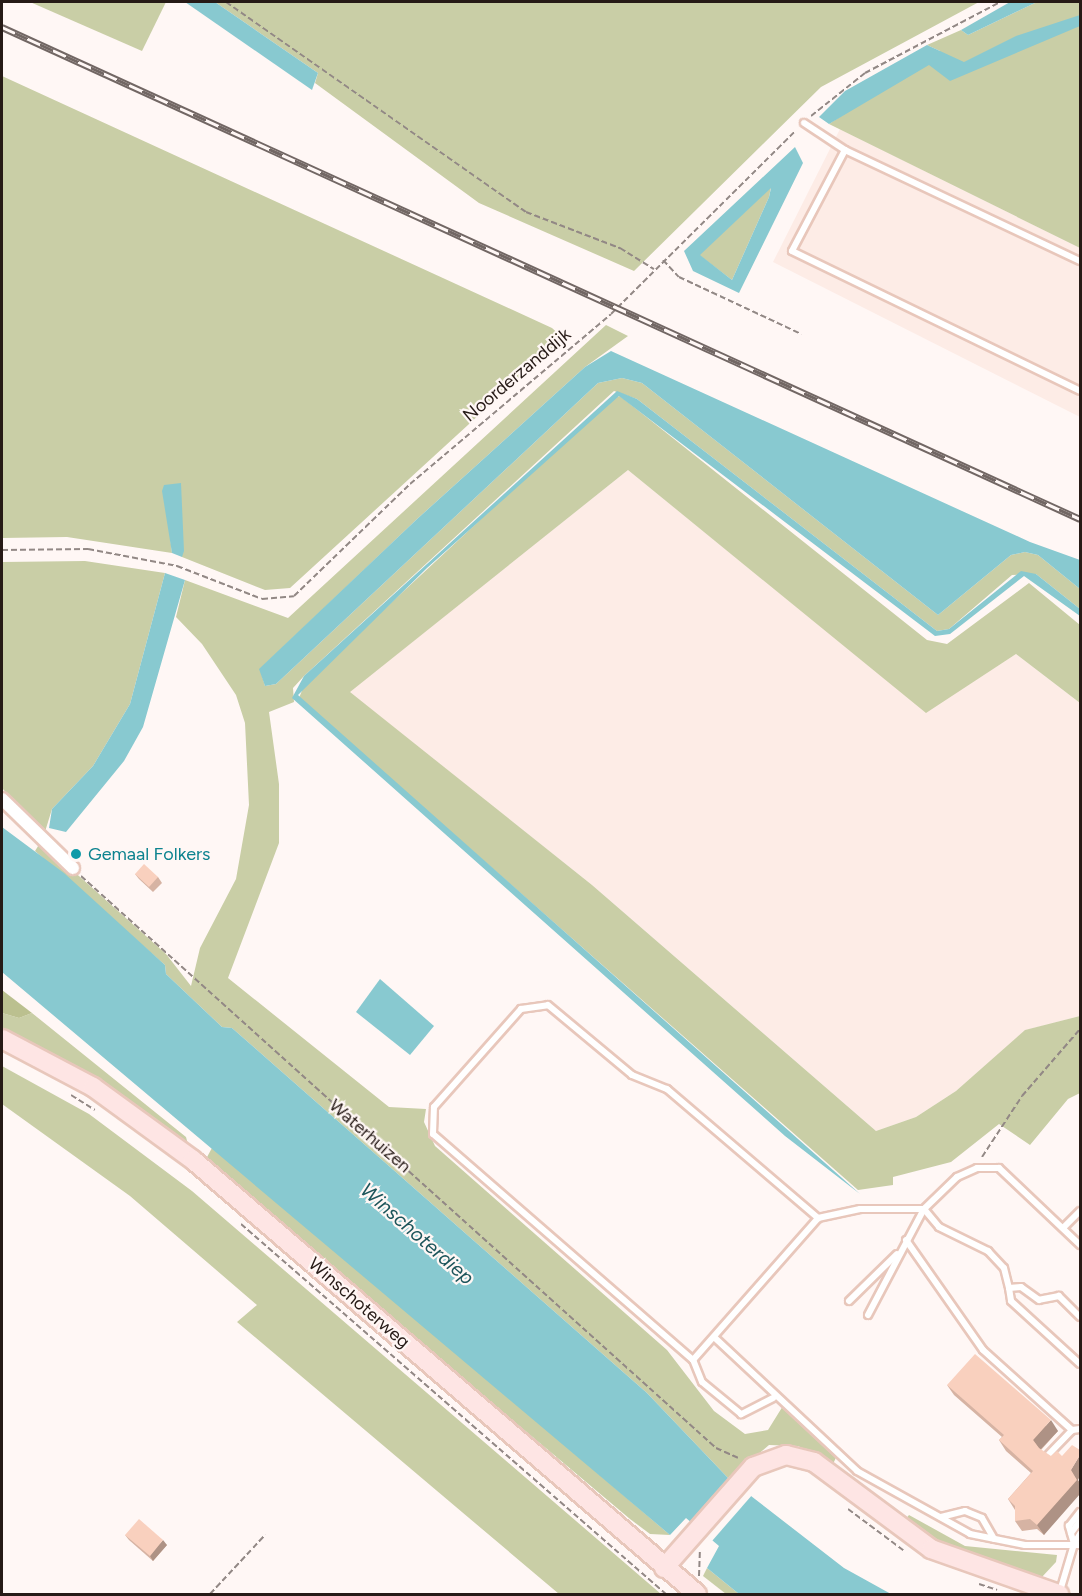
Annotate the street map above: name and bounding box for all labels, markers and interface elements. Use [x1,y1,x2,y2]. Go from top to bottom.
street label: Noorderzanddijk [459,324,575,426]
place label: Gemaal Folkers [88,843,210,865]
marker: Gemaal Folkers [69,847,83,861]
street label: Waterhuizen [325,1095,415,1177]
water label: Winschoterdiep [355,1178,479,1290]
street label: Winschoterweg [304,1253,414,1353]

